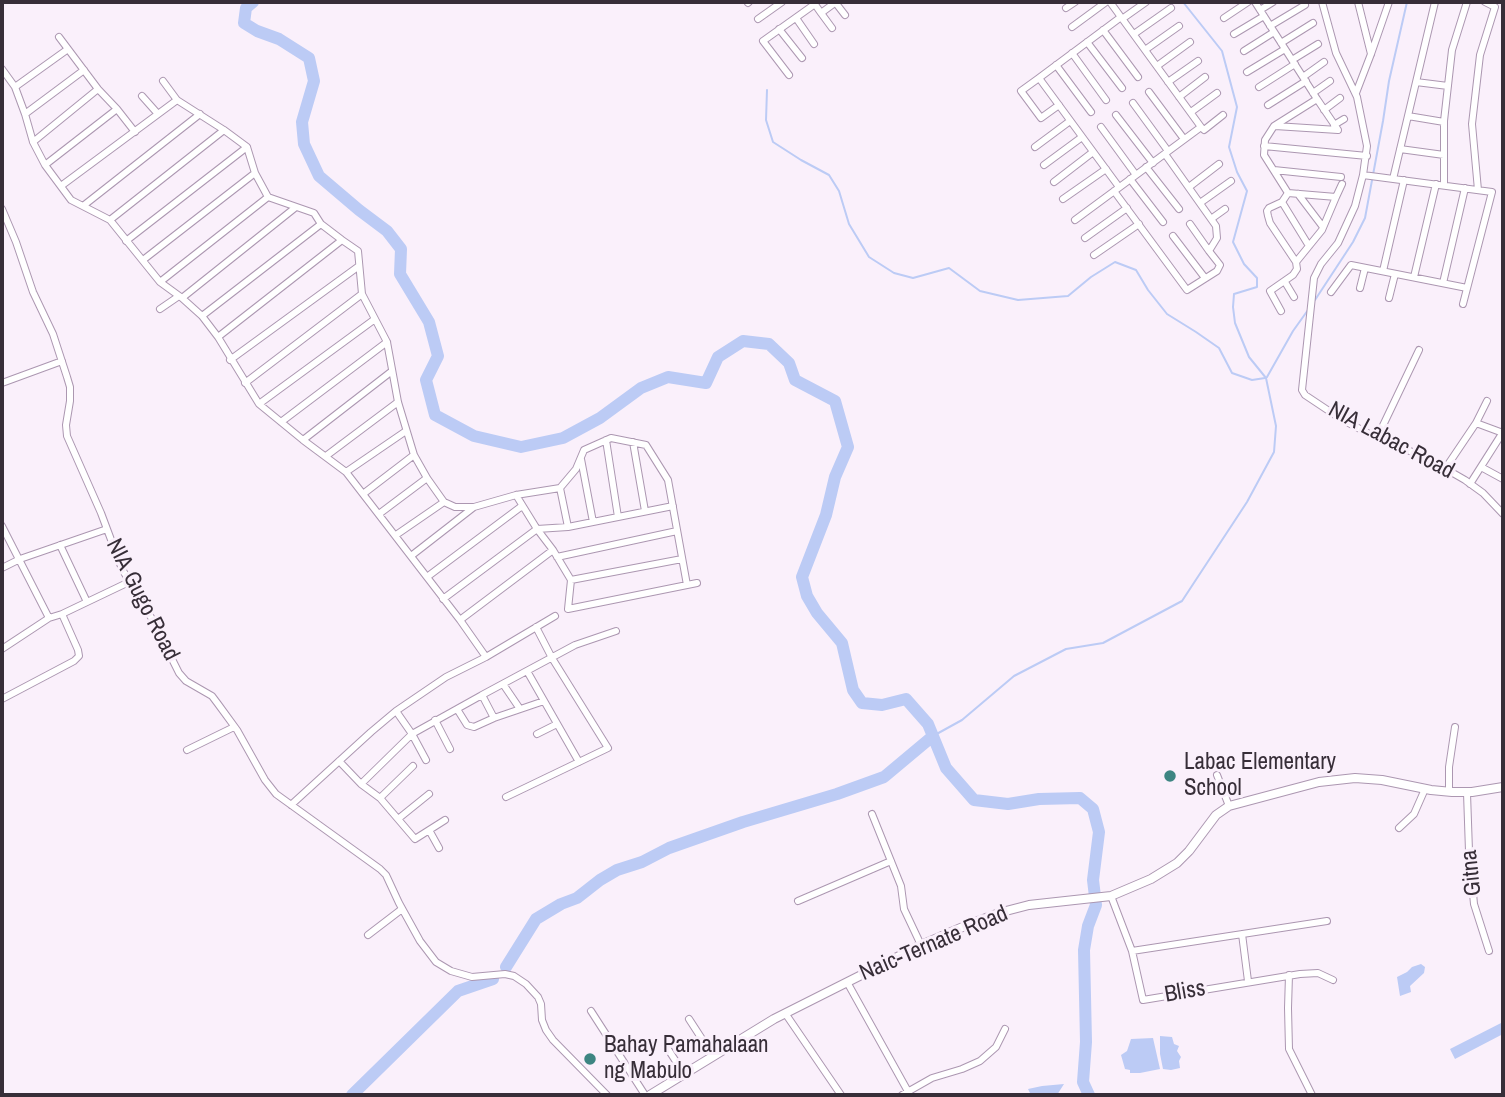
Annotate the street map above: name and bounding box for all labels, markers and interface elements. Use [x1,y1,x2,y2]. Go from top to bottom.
street label: NIA Labac Road [1323,396,1459,486]
street label: NIA Gugo Road [99,534,185,666]
place label: Labac Elementary School [1184,749,1336,803]
marker: Labac Elementary School [1162,768,1178,784]
street label: Gitna [1456,849,1488,897]
street label: Naic-Ternate Road [856,900,1012,988]
street label: Bliss [1162,975,1208,1009]
place label: Bahay Pamahalaan ng Mabulo [604,1032,769,1086]
marker: Bahay Pamahalaan ng Mabulo [582,1051,598,1067]

